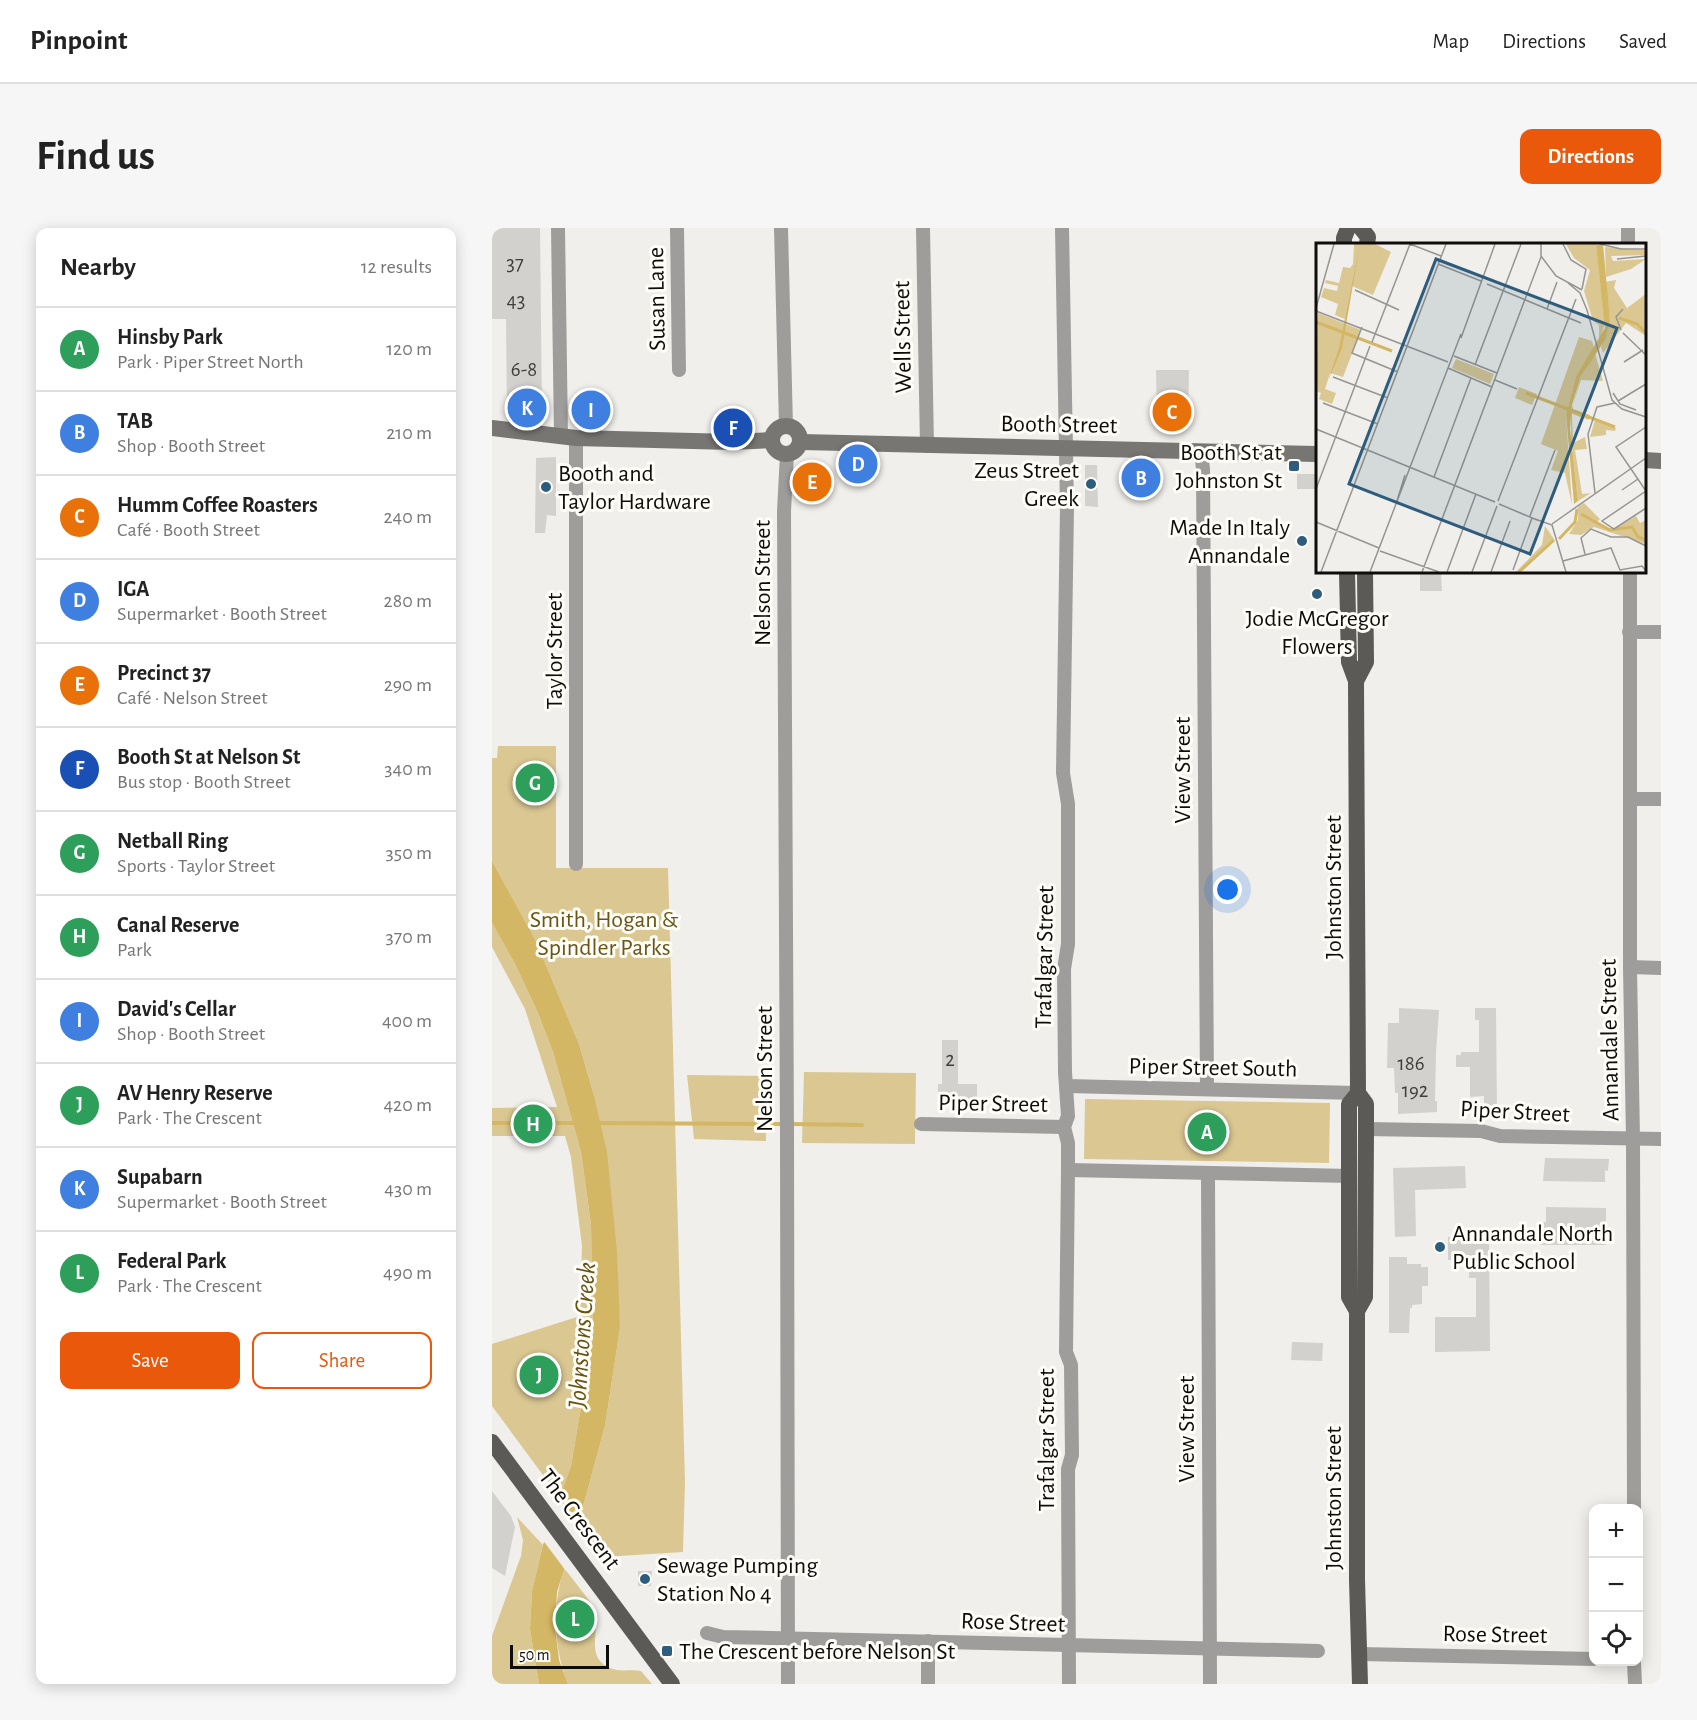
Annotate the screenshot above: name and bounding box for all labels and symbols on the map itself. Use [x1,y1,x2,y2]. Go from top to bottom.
inset map [1316,243,1646,573]
street label: Susan Lane [644,247,670,351]
house number: 37 [506,253,524,274]
street label: Wells Street [890,280,916,394]
house number: 43 [507,290,525,311]
house number: 6-8 [511,359,537,380]
pin: K [507,386,546,430]
pin: I [572,388,610,432]
pin: C [1152,390,1192,435]
pin: F [714,406,752,450]
street label: Booth Street [1000,412,1118,438]
place label: Booth St at Johnston St [1176,441,1282,493]
pin: D [838,442,878,486]
pin: B [1122,456,1160,500]
place label: Zeus Street Greek [974,459,1079,511]
marker: Booth St at Johnston St [1287,459,1301,473]
pin: E [792,460,832,504]
place label: Booth and Taylor Hardware [558,462,711,514]
marker: Zeus Street Greek [1084,477,1098,491]
marker: Booth and Taylor Hardware [539,480,553,494]
place label: Made In Italy Annandale [1169,516,1290,568]
street label: Nelson Street [751,520,775,646]
marker: Made In Italy Annandale [1295,534,1309,548]
marker: Jodie McGregor Flowers [1310,587,1324,601]
street label: Taylor Street [543,592,567,709]
place label: Jodie McGregor Flowers [1245,607,1389,659]
street label: View Street [1171,716,1195,824]
pin: G [516,760,555,806]
street label: Johnston Street [1322,815,1346,959]
your location [1213,875,1242,904]
street label: Trafalgar Street [1032,885,1058,1029]
park label: Smith, Hogan & Spindler Parks [530,908,679,960]
street label: Annandale Street [1597,958,1623,1121]
street label: Nelson Street [753,1006,777,1132]
house number: 2 [945,1049,955,1070]
house number: 186 [1397,1053,1425,1074]
street label: Piper Street South [1128,1055,1298,1081]
house number: 192 [1402,1080,1428,1101]
street label: Piper Street [938,1091,1048,1117]
street label: Piper Street [1460,1097,1571,1127]
pin: H [514,1102,552,1146]
pin: A [1188,1110,1226,1154]
place label: Annandale North Public School [1452,1222,1613,1274]
marker: Annandale North Public School [1433,1240,1447,1254]
water label: Johnstons Creek [564,1261,600,1410]
pin: J [520,1352,558,1398]
street label: Trafalgar Street [1035,1368,1059,1512]
street label: View Street [1175,1375,1199,1483]
street label: Johnston Street [1322,1426,1346,1570]
street label: The Crescent [534,1465,625,1575]
place label: Sewage Pumping Station No 4 [657,1554,818,1606]
marker: Sewage Pumping Station No 4 [638,1572,652,1586]
pin: L [556,1596,595,1642]
street label: Rose Street [960,1609,1066,1637]
street label: Rose Street [1442,1622,1548,1648]
place label: The Crescent before Nelson St [679,1640,956,1664]
scale bar [510,1642,609,1670]
marker: The Crescent before Nelson St [660,1644,674,1658]

